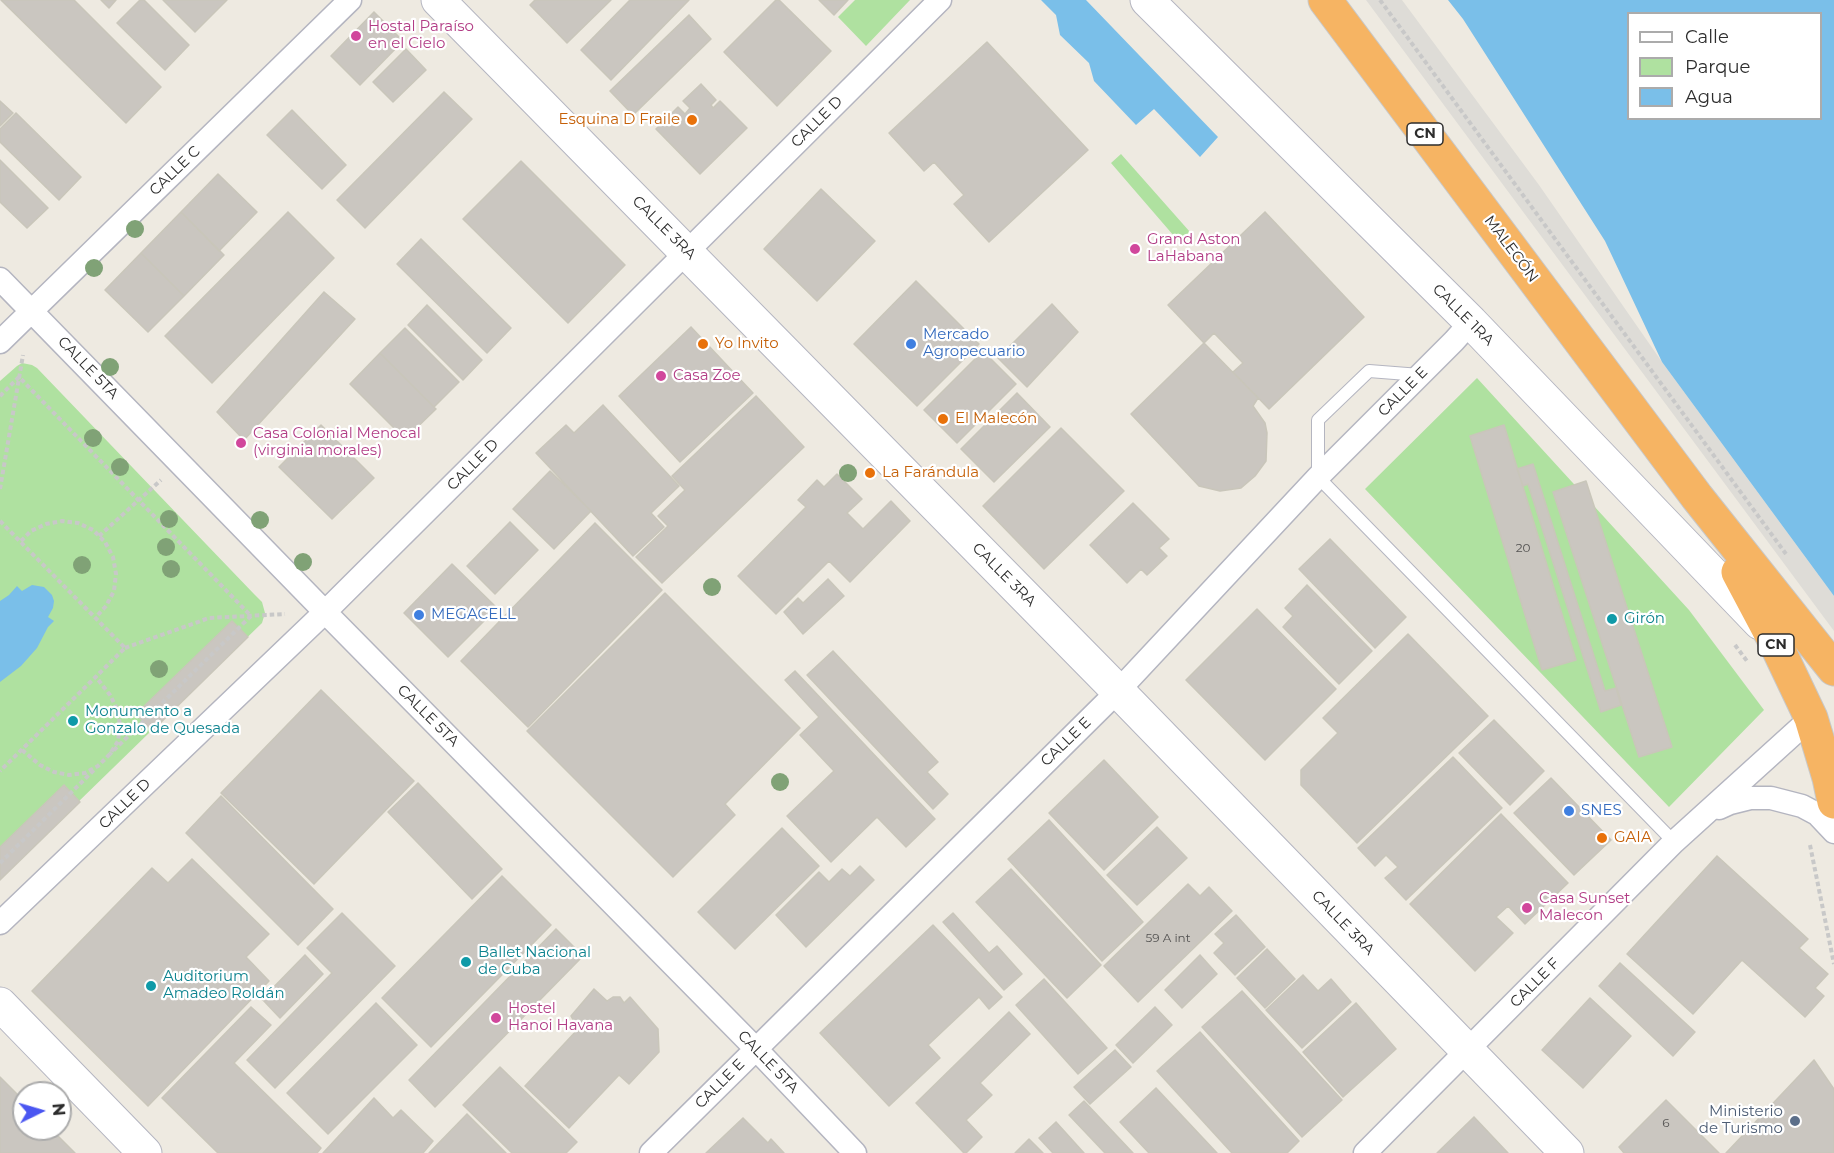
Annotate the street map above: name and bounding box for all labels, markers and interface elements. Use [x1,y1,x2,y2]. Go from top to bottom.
legend [1627,12,1822,120]
place label: Hostal Paraíso en el Cielo [368,18,474,53]
text: Calle [1685,26,1729,48]
marker: Hostal Paraíso en el Cielo [349,29,363,43]
text: Parque [1685,56,1750,78]
text: Agua [1685,86,1733,108]
street label: CALLE D [788,93,846,151]
place label: Esquina D Fraile [559,111,680,129]
marker: Esquina D Fraile [685,113,699,127]
road number: CN [1407,123,1443,145]
street label: CALLE C [146,143,204,199]
street label: CALLE 3RA [628,192,700,264]
street label: MALECÓN [1480,212,1542,286]
place label: Grand Aston LaHabana [1147,231,1240,266]
marker: Grand Aston LaHabana [1128,242,1142,256]
street label: CALLE 1RA [1428,280,1498,350]
place label: Mercado Agropecuario [923,326,1025,361]
street label: CALLE 5TA [54,333,122,403]
place label: Yo Invito [715,335,779,353]
marker: Yo Invito [696,337,710,351]
marker: Mercado Agropecuario [904,337,918,351]
street label: CALLE E [1374,363,1432,421]
place label: Casa Zoe [673,367,740,385]
marker: Casa Zoe [654,369,668,383]
place label: El Malecón [955,410,1037,428]
marker: El Malecón [936,412,950,426]
place label: Casa Colonial Menocal (virginia morales) [253,425,421,460]
marker: Casa Colonial Menocal (virginia morales) [234,436,248,450]
street label: CALLE D [444,436,502,494]
place label: La Farándula [882,464,979,482]
marker: La Farándula [863,466,877,480]
street label: CALLE 3RA [968,539,1040,611]
house number: 20 [1516,541,1530,555]
place label: MEGACELL [431,606,516,624]
marker: MEGACELL [412,608,426,622]
place label: Girón [1624,610,1665,628]
marker: Girón [1605,612,1619,626]
road number: CN [1758,634,1794,656]
street label: CALLE 5TA [393,681,463,751]
place label: Monumento a Gonzalo de Quesada [85,703,240,738]
marker: Monumento a Gonzalo de Quesada [66,714,80,728]
street label: CALLE E [1037,714,1095,770]
street label: CALLE D [95,775,155,833]
place label: SNES [1581,802,1622,820]
marker: SNES [1562,804,1576,818]
place label: GAIA [1614,829,1652,847]
marker: GAIA [1595,831,1609,845]
street label: CALLE 3RA [1308,887,1378,959]
place label: Casa Sunset Malecon [1539,890,1630,925]
marker: Casa Sunset Malecon [1520,901,1534,915]
house number: 59 A int [1145,931,1191,945]
place label: Ballet Nacional de Cuba [478,944,591,979]
marker: Ballet Nacional de Cuba [459,955,473,969]
street label: CALLE F [1507,955,1563,1011]
place label: Auditorium Amadeo Roldán [163,968,285,1003]
marker: Auditorium Amadeo Roldán [144,979,158,993]
place label: Hostel Hanoi Havana [508,1000,613,1035]
marker: Hostel Hanoi Havana [489,1011,503,1025]
street label: CALLE 5TA [734,1027,802,1097]
street label: CALLE E [691,1055,749,1113]
north arrow [12,1081,72,1141]
text: N [48,1102,68,1117]
place label: Ministerio de Turismo [1699,1103,1783,1138]
marker: Ministerio de Turismo [1788,1114,1802,1128]
house number: 6 [1662,1116,1670,1130]

